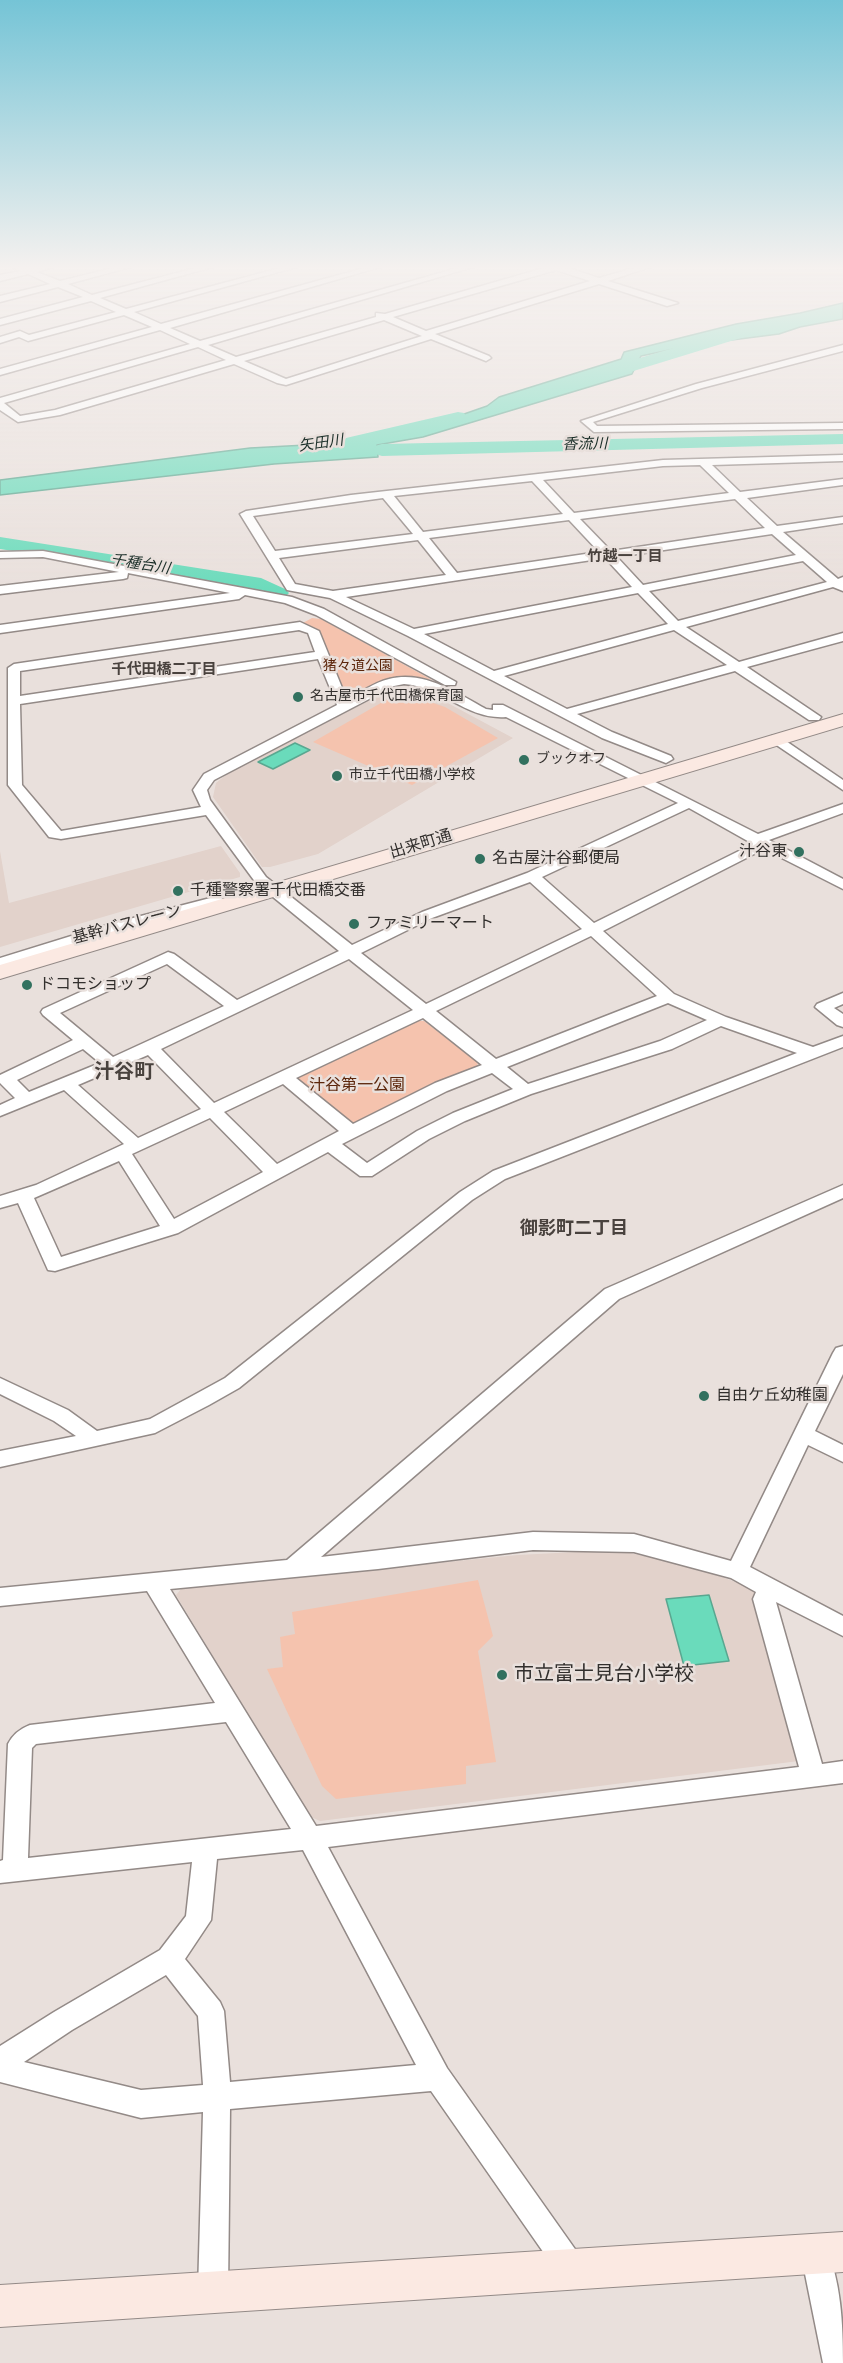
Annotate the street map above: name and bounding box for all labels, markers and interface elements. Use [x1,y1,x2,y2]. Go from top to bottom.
water label: 矢田川 [297,432,345,456]
water label: 香流川 [562,436,608,454]
district label: 竹越一丁目 [588,548,662,566]
water label: 千種台川 [109,551,171,579]
park label: 猪々道公園 [323,659,393,675]
district label: 千代田橋二丁目 [112,661,216,679]
place label: 名古屋市千代田橋保育園 [310,689,464,705]
marker: 名古屋市千代田橋保育園 [291,690,305,704]
place label: ブックオフ [536,752,606,768]
marker: ブックオフ [517,753,531,767]
place label: 市立千代田橋小学校 [349,768,475,784]
marker: 市立千代田橋小学校 [330,769,344,783]
street label: 出来町通 [388,826,454,864]
place label: 汁谷東 [739,842,787,862]
marker: 汁谷東 [792,845,806,859]
place label: 名古屋汁谷郵便局 [492,849,620,869]
marker: 名古屋汁谷郵便局 [473,852,487,866]
place label: 千種警察署千代田橋交番 [190,881,366,901]
marker: 千種警察署千代田橋交番 [171,884,185,898]
street label: 基幹バスレーン [70,901,184,949]
place label: ファミリーマート [366,914,494,934]
marker: ファミリーマート [347,917,361,931]
place label: ドコモショップ [39,975,151,995]
marker: ドコモショップ [20,978,34,992]
district label: 汁谷町 [94,1061,154,1085]
park label: 汁谷第一公園 [309,1076,405,1096]
district label: 御影町二丁目 [520,1219,628,1241]
place label: 自由ケ丘幼稚園 [716,1386,828,1406]
marker: 自由ケ丘幼稚園 [697,1389,711,1403]
place label: 市立富士見台小学校 [514,1663,694,1687]
marker: 市立富士見台小学校 [495,1668,509,1682]

